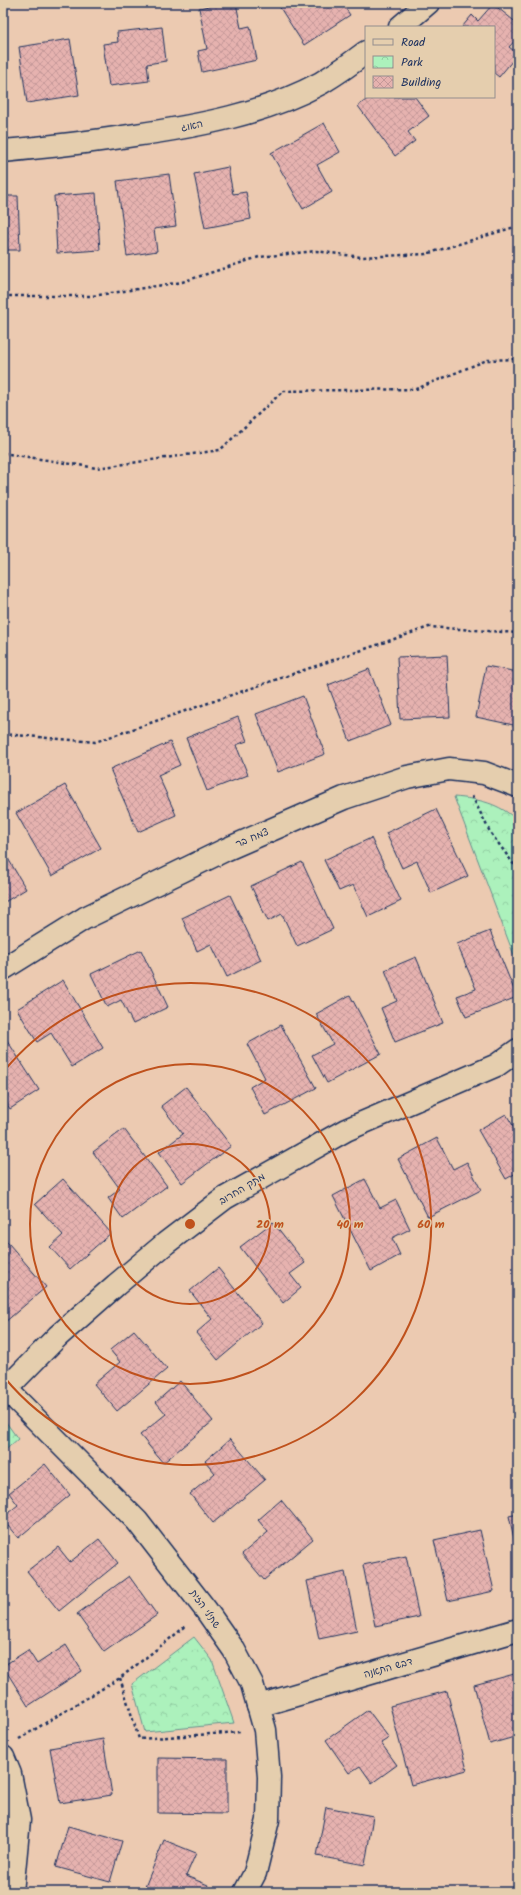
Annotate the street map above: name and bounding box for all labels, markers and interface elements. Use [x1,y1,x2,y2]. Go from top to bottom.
legend [365,26,495,98]
text: Road [401,33,426,52]
text: Park [401,53,423,72]
text: Building [401,73,441,92]
street label: האוג [179,116,205,136]
street label: צמח בר [233,824,271,852]
street label: מתק החרוב [216,1169,268,1209]
text: 20 m [256,1215,284,1234]
text: 40 m [336,1215,364,1234]
text: 60 m [417,1215,445,1234]
centre of rings [183,1217,197,1231]
street label: שתילי הזית [185,1585,224,1632]
street label: דבש התאנה [362,1653,415,1683]

